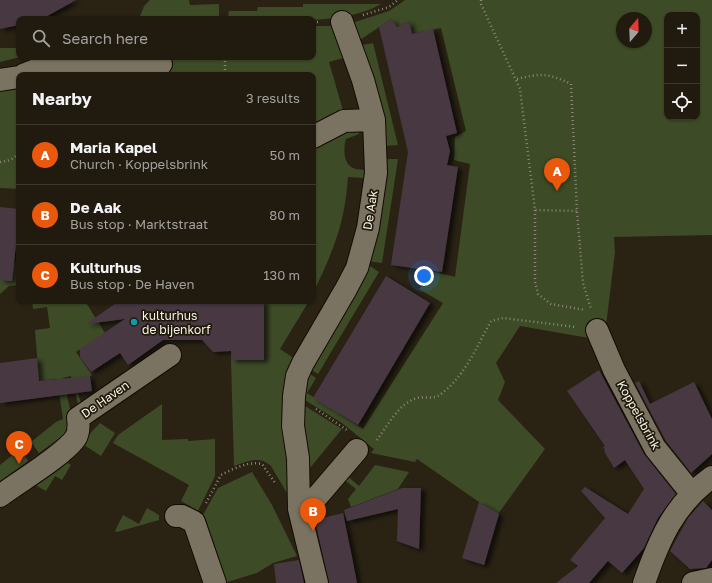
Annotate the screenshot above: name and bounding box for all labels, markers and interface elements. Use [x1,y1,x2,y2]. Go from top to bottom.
north arrow [616,12,652,48]
map controls [664,12,700,120]
button: + [664,12,700,48]
search box [16,16,316,60]
icon: search [30,27,52,49]
text: Search here [62,29,148,47]
button: − [664,48,700,84]
button: locate [664,84,700,120]
text: Nearby [32,88,92,109]
text: 3 results [246,90,300,106]
text: Maria Kapel [70,138,157,156]
text: A [40,147,50,163]
text: 50 m [270,147,300,163]
text: Church · Koppelsbrink [70,156,208,172]
pin: A [544,158,570,191]
street label: De Aak [359,189,381,231]
text: De Aak [70,198,121,216]
text: B [40,207,50,223]
text: 80 m [269,207,300,223]
text: Bus stop · Marktstraat [70,216,208,232]
text: Kulturhus [70,258,141,276]
your location [414,266,434,286]
text: C [40,267,50,283]
text: 130 m [263,267,300,283]
text: Bus stop · De Haven [70,276,194,292]
place label: kulturhus de bijenkorf [142,308,211,337]
marker: kulturhus de bijenkorf [129,317,139,327]
street label: De Haven [78,377,132,421]
street label: Koppelsbrink [614,378,664,452]
pin: C [6,431,32,464]
pin: B [300,498,326,531]

